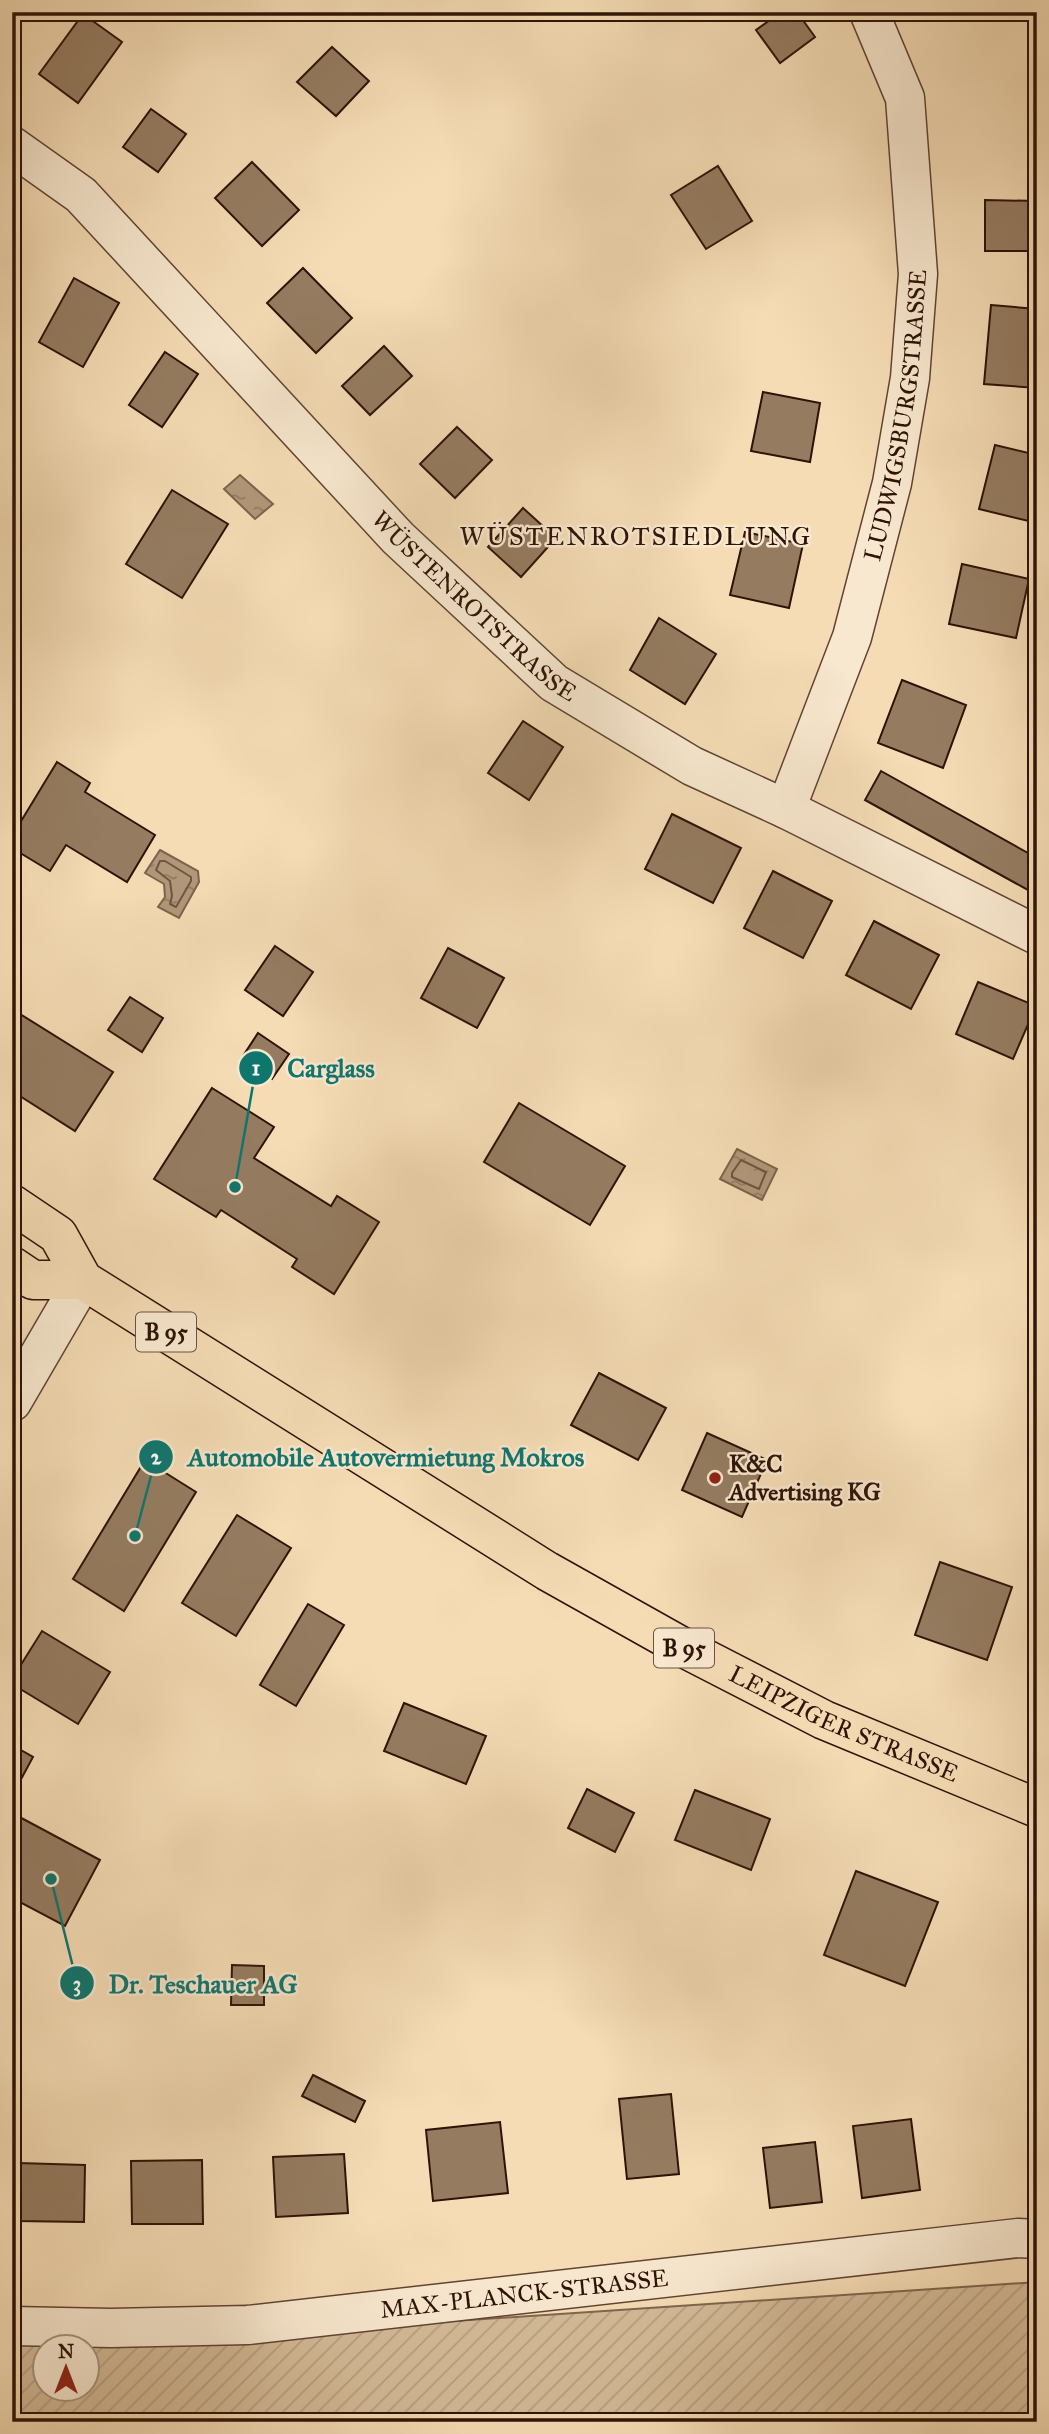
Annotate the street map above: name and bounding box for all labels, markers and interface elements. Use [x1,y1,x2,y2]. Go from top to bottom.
street label: LUDWIGSBURGSTRASSE [857,268,933,564]
street label: WÜSTENROTSTRASSE [365,504,582,708]
district label: WÜSTENROTSIEDLUNG [460,520,812,552]
callout: Carglass [239,1044,389,1091]
text: Carglass [287,1052,375,1085]
text: 1 [252,1055,260,1081]
road number: B 95 [136,1312,196,1352]
callout: Automobile Autovermietung Mokros [138,1433,598,1480]
text: Automobile Autovermietung Mokros [186,1441,585,1474]
text: 2 [151,1444,162,1470]
place label: K&C Advertising KG [727,1449,881,1507]
marker: K&C Advertising KG [707,1470,723,1486]
road number: B 95 [654,1628,714,1667]
street label: LEIPZIGER STRASSE [724,1659,963,1789]
callout: Dr. Teschauer AG [59,1960,311,2007]
text: Dr. Teschauer AG [109,1968,297,2000]
text: 3 [73,1971,81,1997]
street label: MAX-PLANCK-STRASSE [379,2263,670,2325]
north arrow [32,2332,102,2402]
text: N [58,2340,74,2363]

